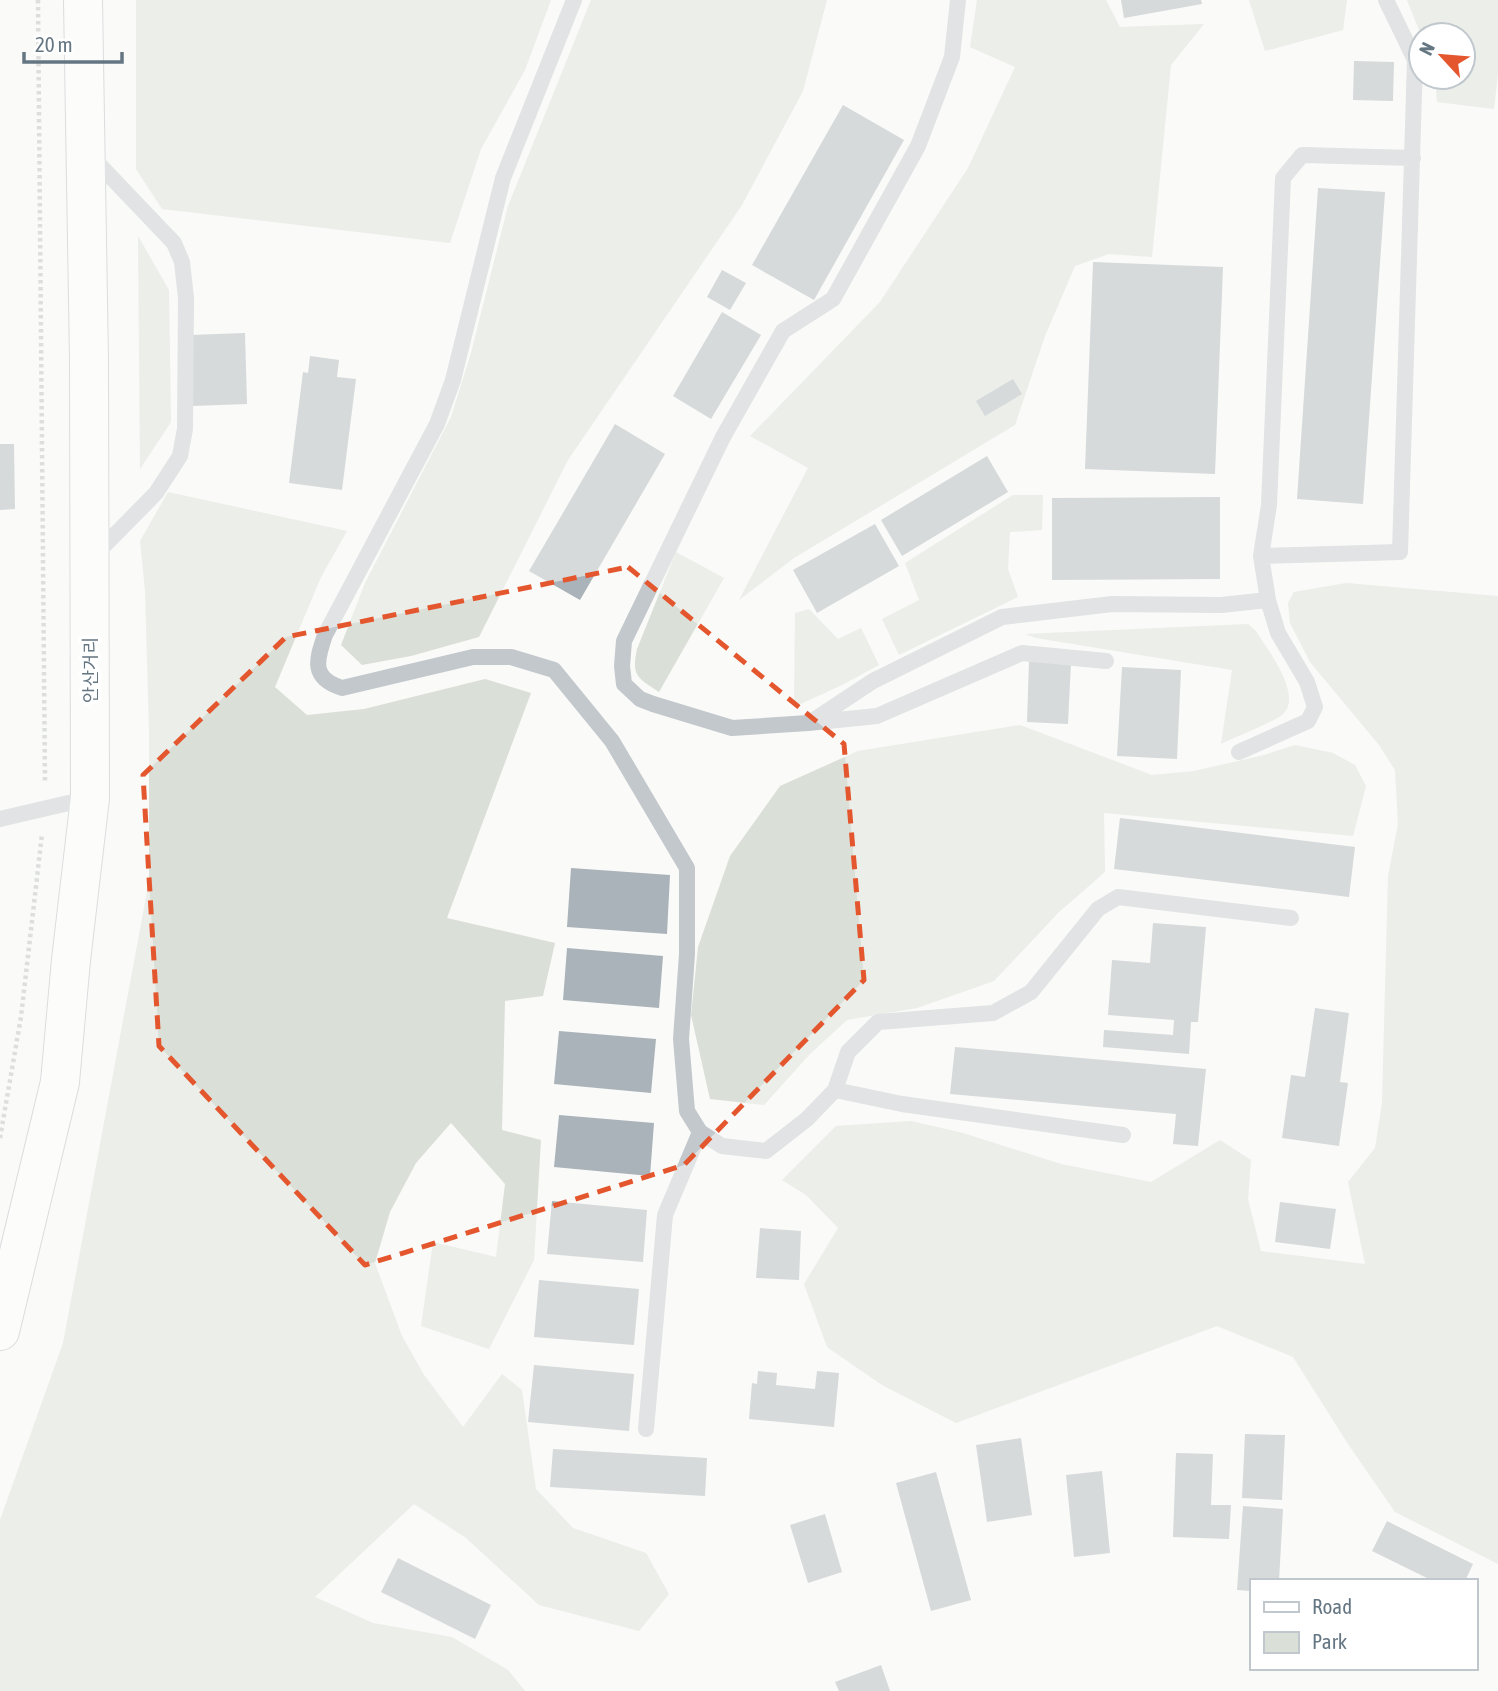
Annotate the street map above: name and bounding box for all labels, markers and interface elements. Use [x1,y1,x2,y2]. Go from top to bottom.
scale bar [24,21,122,65]
north arrow [1407,21,1477,91]
text: 20 m [35,32,73,56]
text: N [1414,39,1439,58]
street label: 안산거리 [80,637,101,703]
legend [1250,1579,1477,1670]
text: Road [1312,1594,1352,1618]
text: Park [1312,1629,1347,1653]

